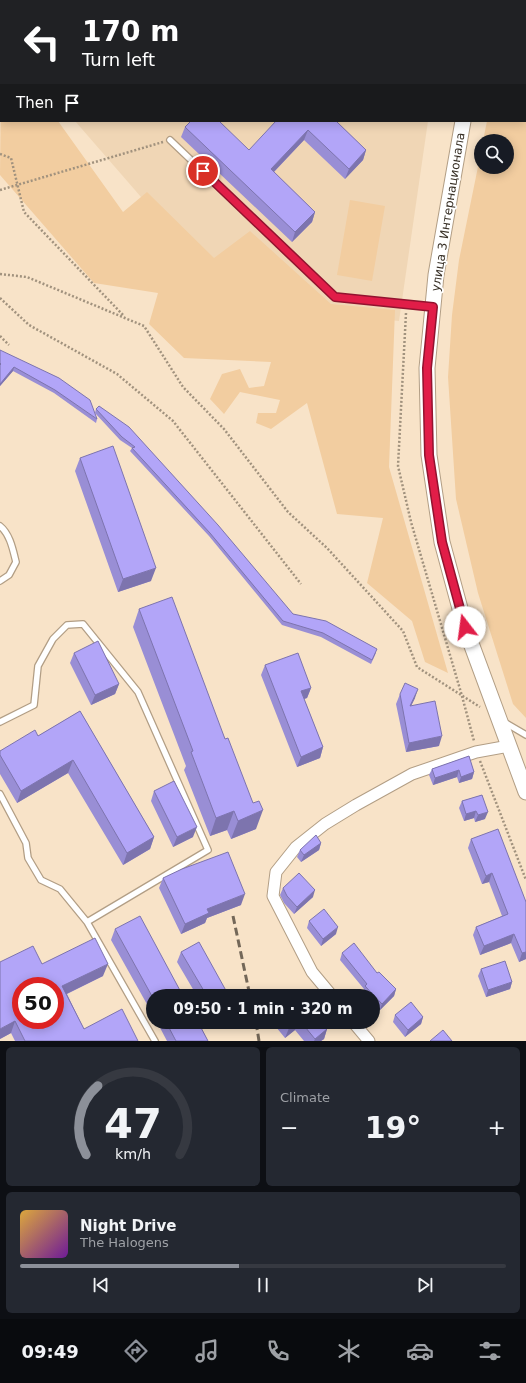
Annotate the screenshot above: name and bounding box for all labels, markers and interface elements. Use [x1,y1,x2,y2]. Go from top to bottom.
text: 170 m [82,15,179,48]
icon: left [16,16,68,68]
text: Turn left [82,49,155,70]
icon: arrive [61,92,83,114]
text: Then [16,94,53,112]
street label: улица 3 Интернационала [429,131,467,293]
map controls [474,134,514,174]
button: search [474,134,514,174]
pin [186,154,220,188]
icon: arrive [192,160,214,182]
position arrow [444,606,486,648]
speed limit sign: 50 [12,977,64,1029]
text: 09:50 · 1 min · 320 m [173,1000,353,1018]
text: Climate [280,1090,330,1105]
text: 47 [104,1098,162,1147]
text: 19° [365,1110,421,1145]
text: − [280,1115,298,1140]
text: + [488,1115,506,1140]
text: km/h [115,1145,151,1161]
text: Night Drive [80,1217,176,1235]
text: The Halogens [80,1235,169,1250]
icon: previous [90,1274,112,1296]
icon: pause [252,1274,274,1296]
icon: next [414,1274,436,1296]
icon: directions [122,1337,150,1365]
icon: music [193,1337,221,1365]
icon: phone [264,1337,292,1365]
icon: climate [335,1337,363,1365]
icon: car [406,1337,434,1365]
icon: filters [476,1337,504,1365]
text: 09:49 [21,1341,79,1362]

